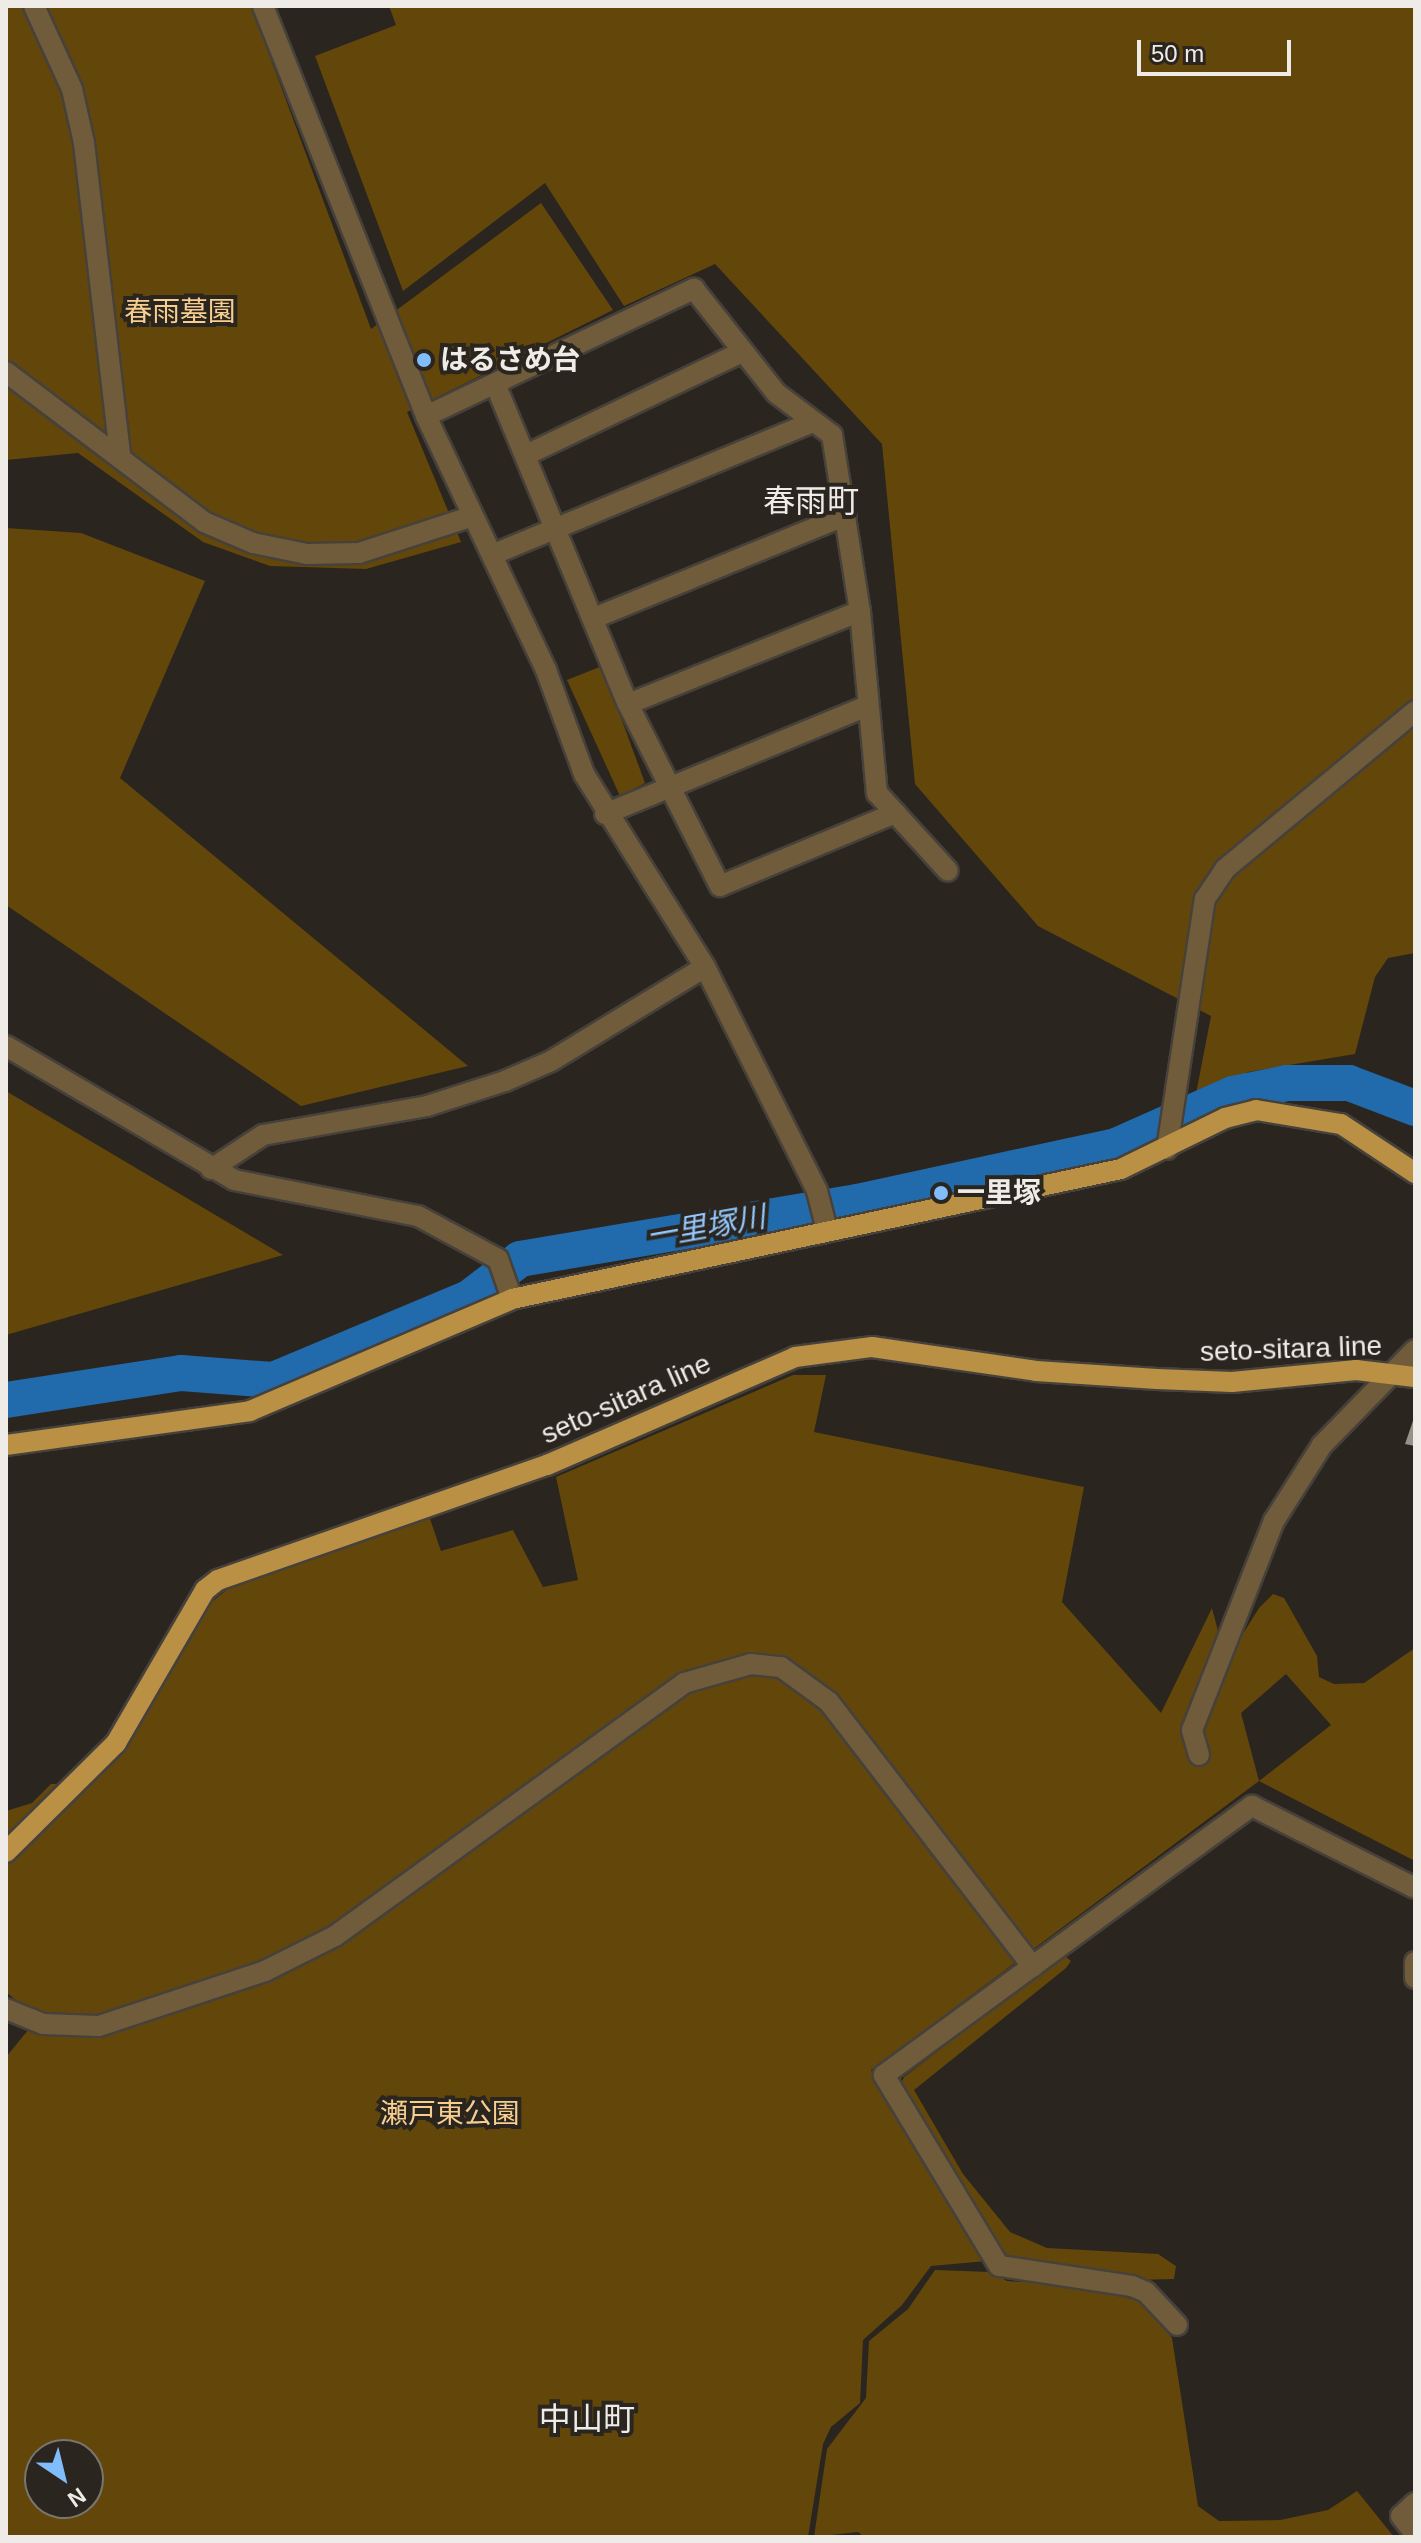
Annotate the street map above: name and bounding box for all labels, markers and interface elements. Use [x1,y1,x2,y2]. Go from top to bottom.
scale bar [1141,24,1295,74]
text: 50 m [1151,40,1204,67]
park label: 春雨墓園 [124,295,236,329]
place label: はるさめ台 [440,343,580,377]
marker: はるさめ台 [415,351,433,369]
district label: 春雨町 [763,482,859,520]
place label: 一里塚 [957,1176,1041,1210]
marker: 一里塚 [932,1184,950,1202]
water label: 一里塚川 [644,1199,768,1255]
street label: seto-sitara line [1199,1329,1383,1369]
street label: seto-sitara line [536,1347,716,1451]
park label: 瀬戸東公園 [380,2097,520,2131]
district label: 中山町 [539,2400,635,2438]
north arrow [24,2439,104,2519]
text: N [63,2483,91,2512]

